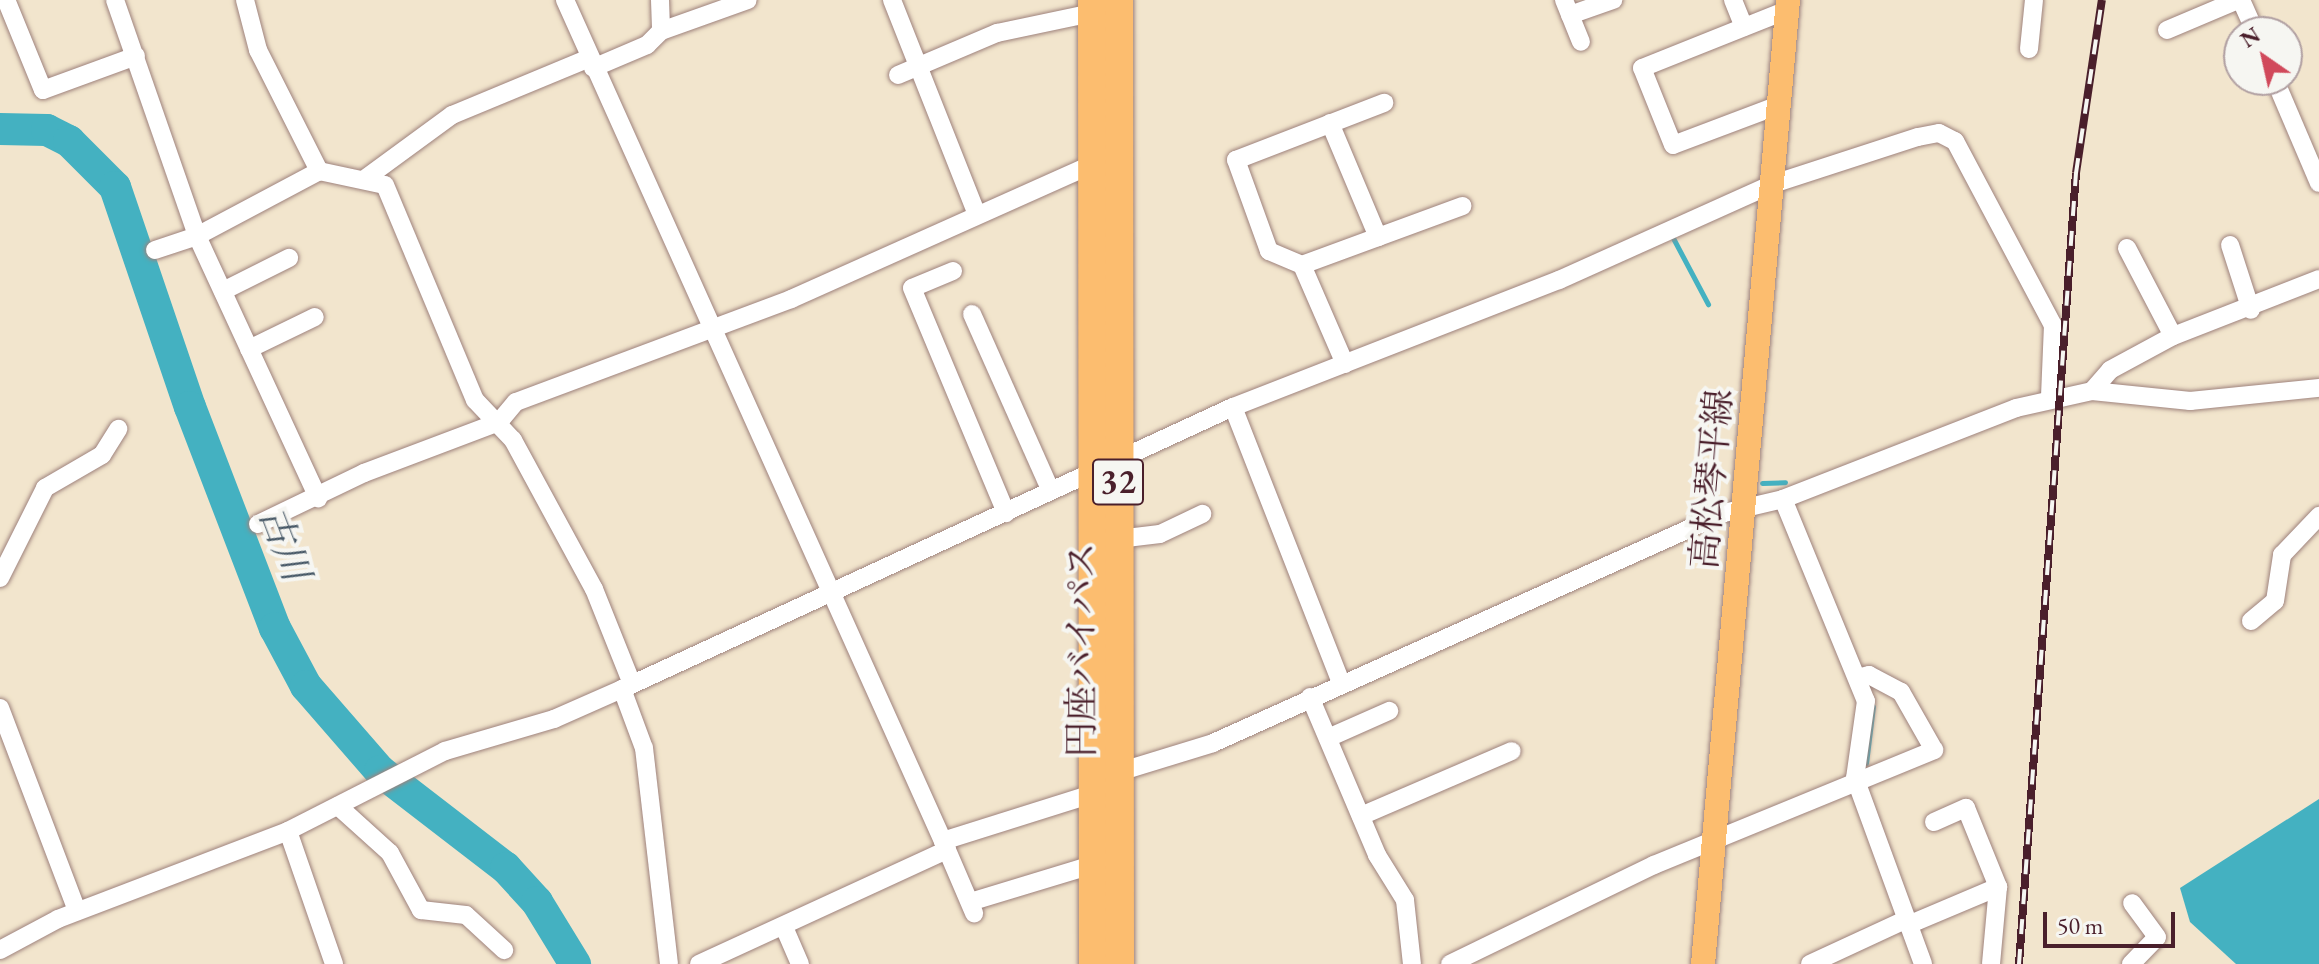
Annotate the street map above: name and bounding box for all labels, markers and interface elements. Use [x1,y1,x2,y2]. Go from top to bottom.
north arrow [2223,16,2303,96]
text: N [2235,20,2266,54]
street label: 高松琴平線 [1682,387,1740,571]
road number: 32 [1092,452,1144,512]
water label: 古川 [250,499,320,587]
street label: 円座バイパス [1059,542,1103,758]
scale bar [2047,896,2179,946]
text: 50 m [2057,910,2104,941]

